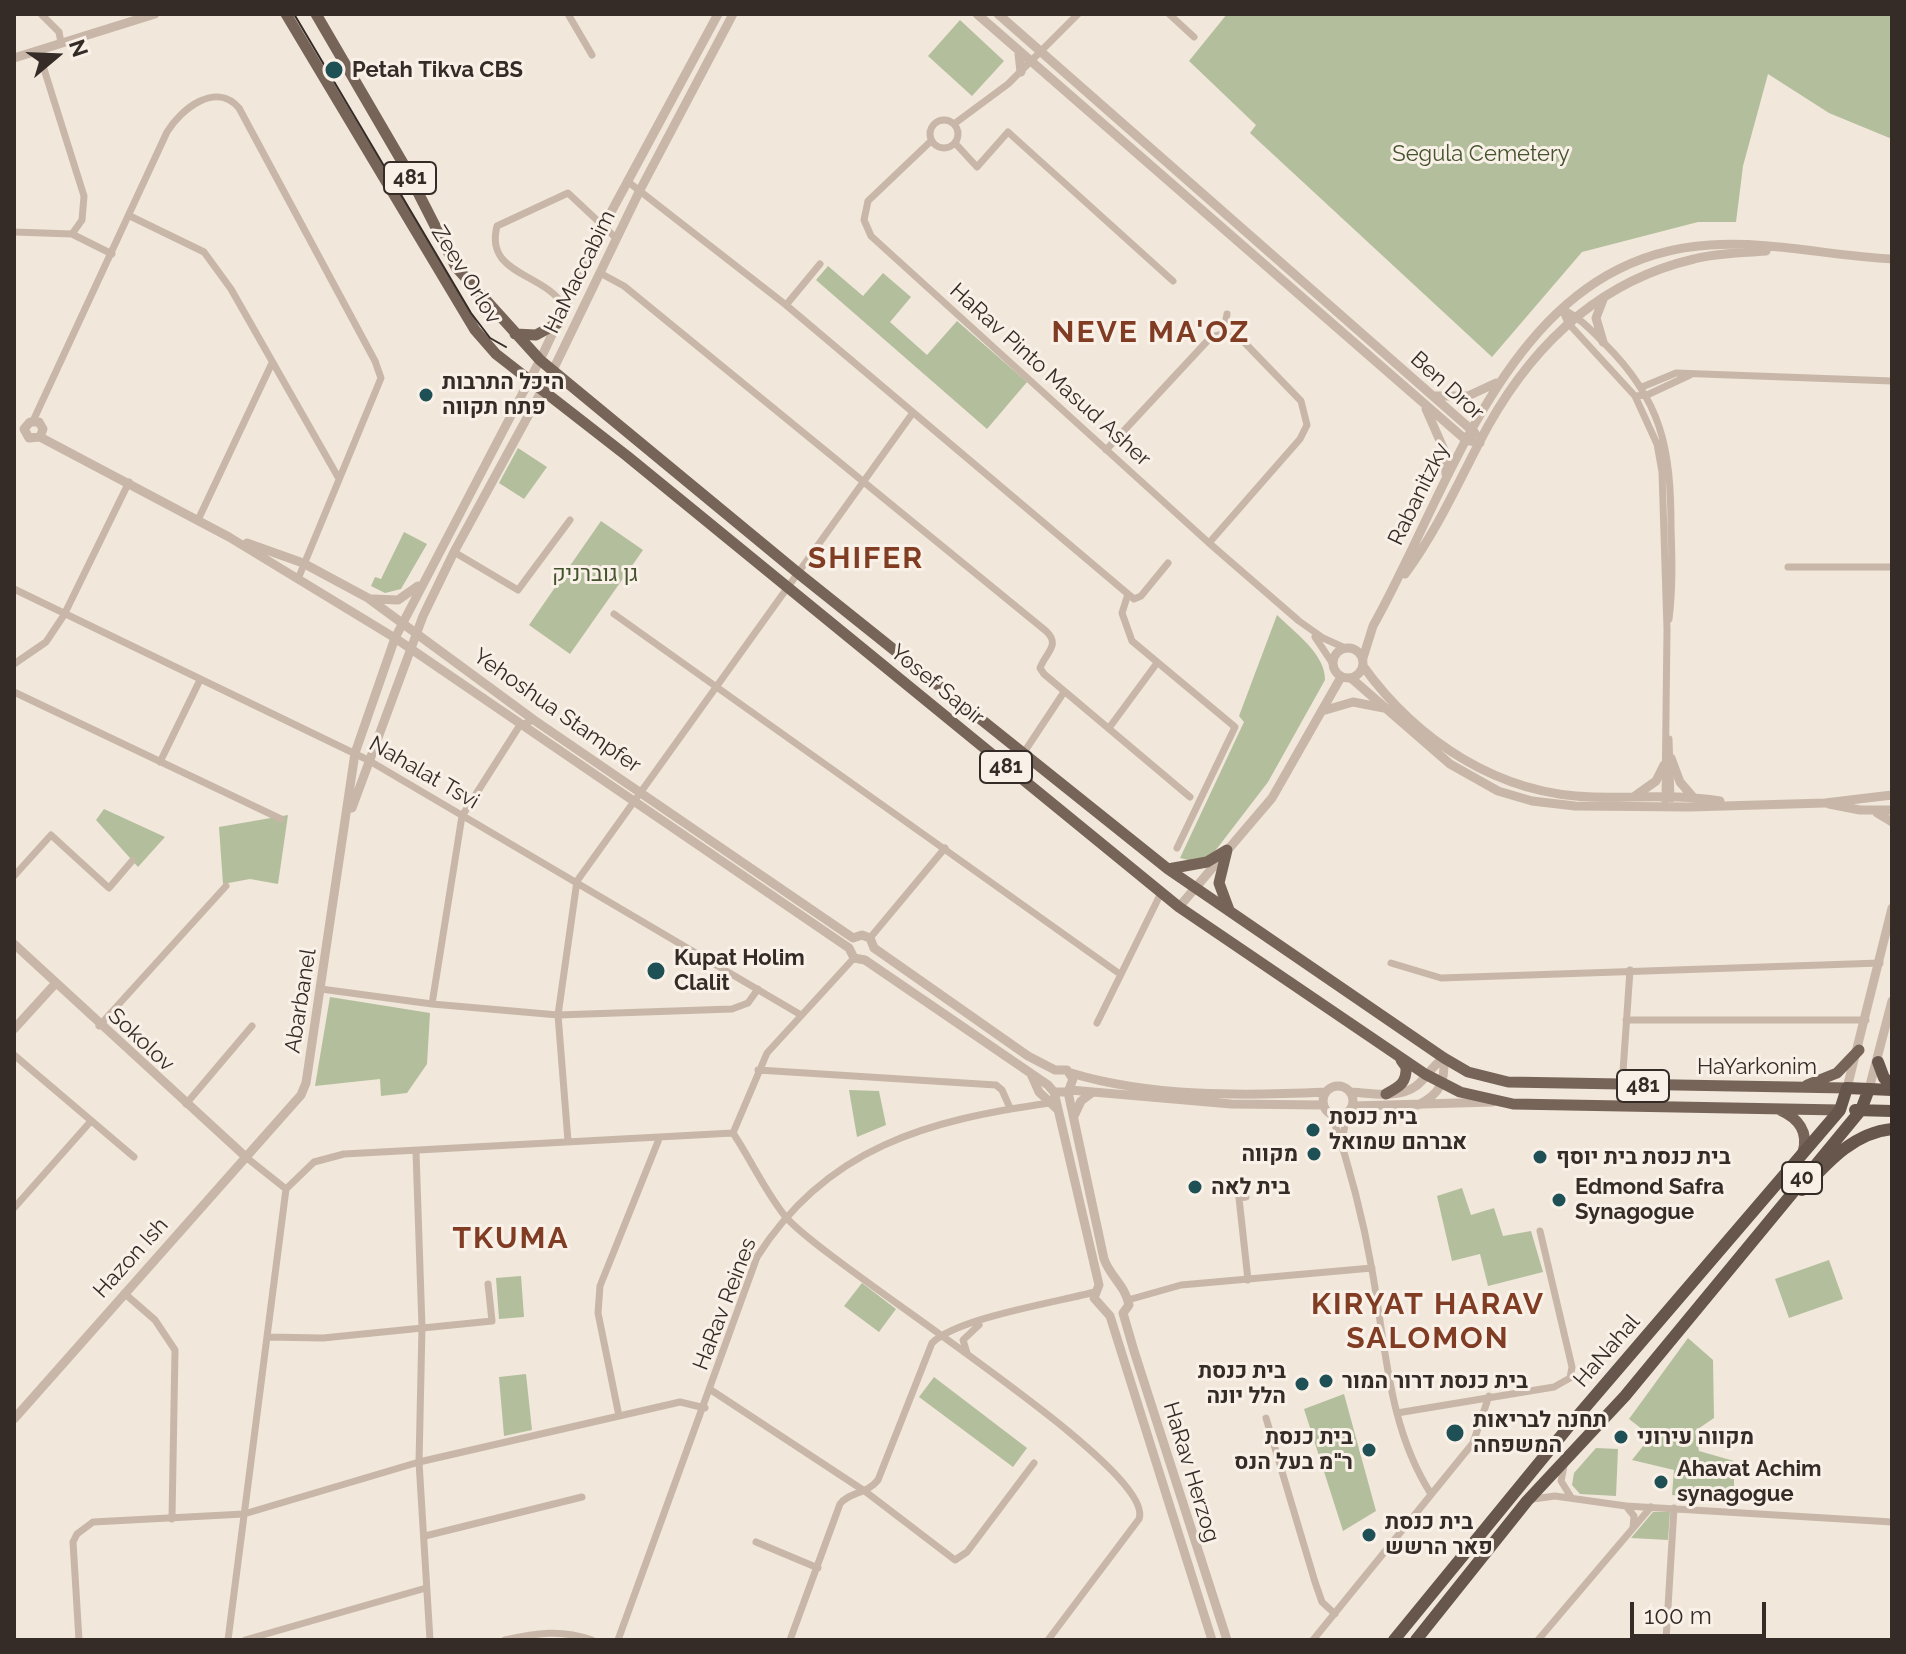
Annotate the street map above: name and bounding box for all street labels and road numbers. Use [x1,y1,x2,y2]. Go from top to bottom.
road number: 481 [384,162,436,194]
street label: HaMaccabim [539,206,621,338]
street label: Zeev Orlov [425,221,507,329]
street label: HaRav Pinto Masud Asher [944,278,1156,472]
street label: Ben Dror [1405,346,1489,426]
street label: Rabanitzky [1383,438,1455,550]
street label: Yosef Sapir [885,639,989,731]
street label: Yehoshua Stampfer [468,643,646,779]
street label: Nahalat Tsvi [364,731,484,815]
road number: 481 [980,751,1032,783]
street label: Abarbanel [280,947,322,1055]
street label: Sokolov [102,1003,180,1077]
street label: HaYarkonim [1697,1054,1817,1080]
road number: 481 [1617,1070,1669,1102]
road number: 40 [1782,1162,1822,1194]
street label: Hazon Ish [88,1212,174,1304]
street label: HaRav Reines [688,1234,762,1374]
street label: HaNahal [1568,1309,1646,1393]
street label: HaRav Herzog [1157,1399,1225,1545]

